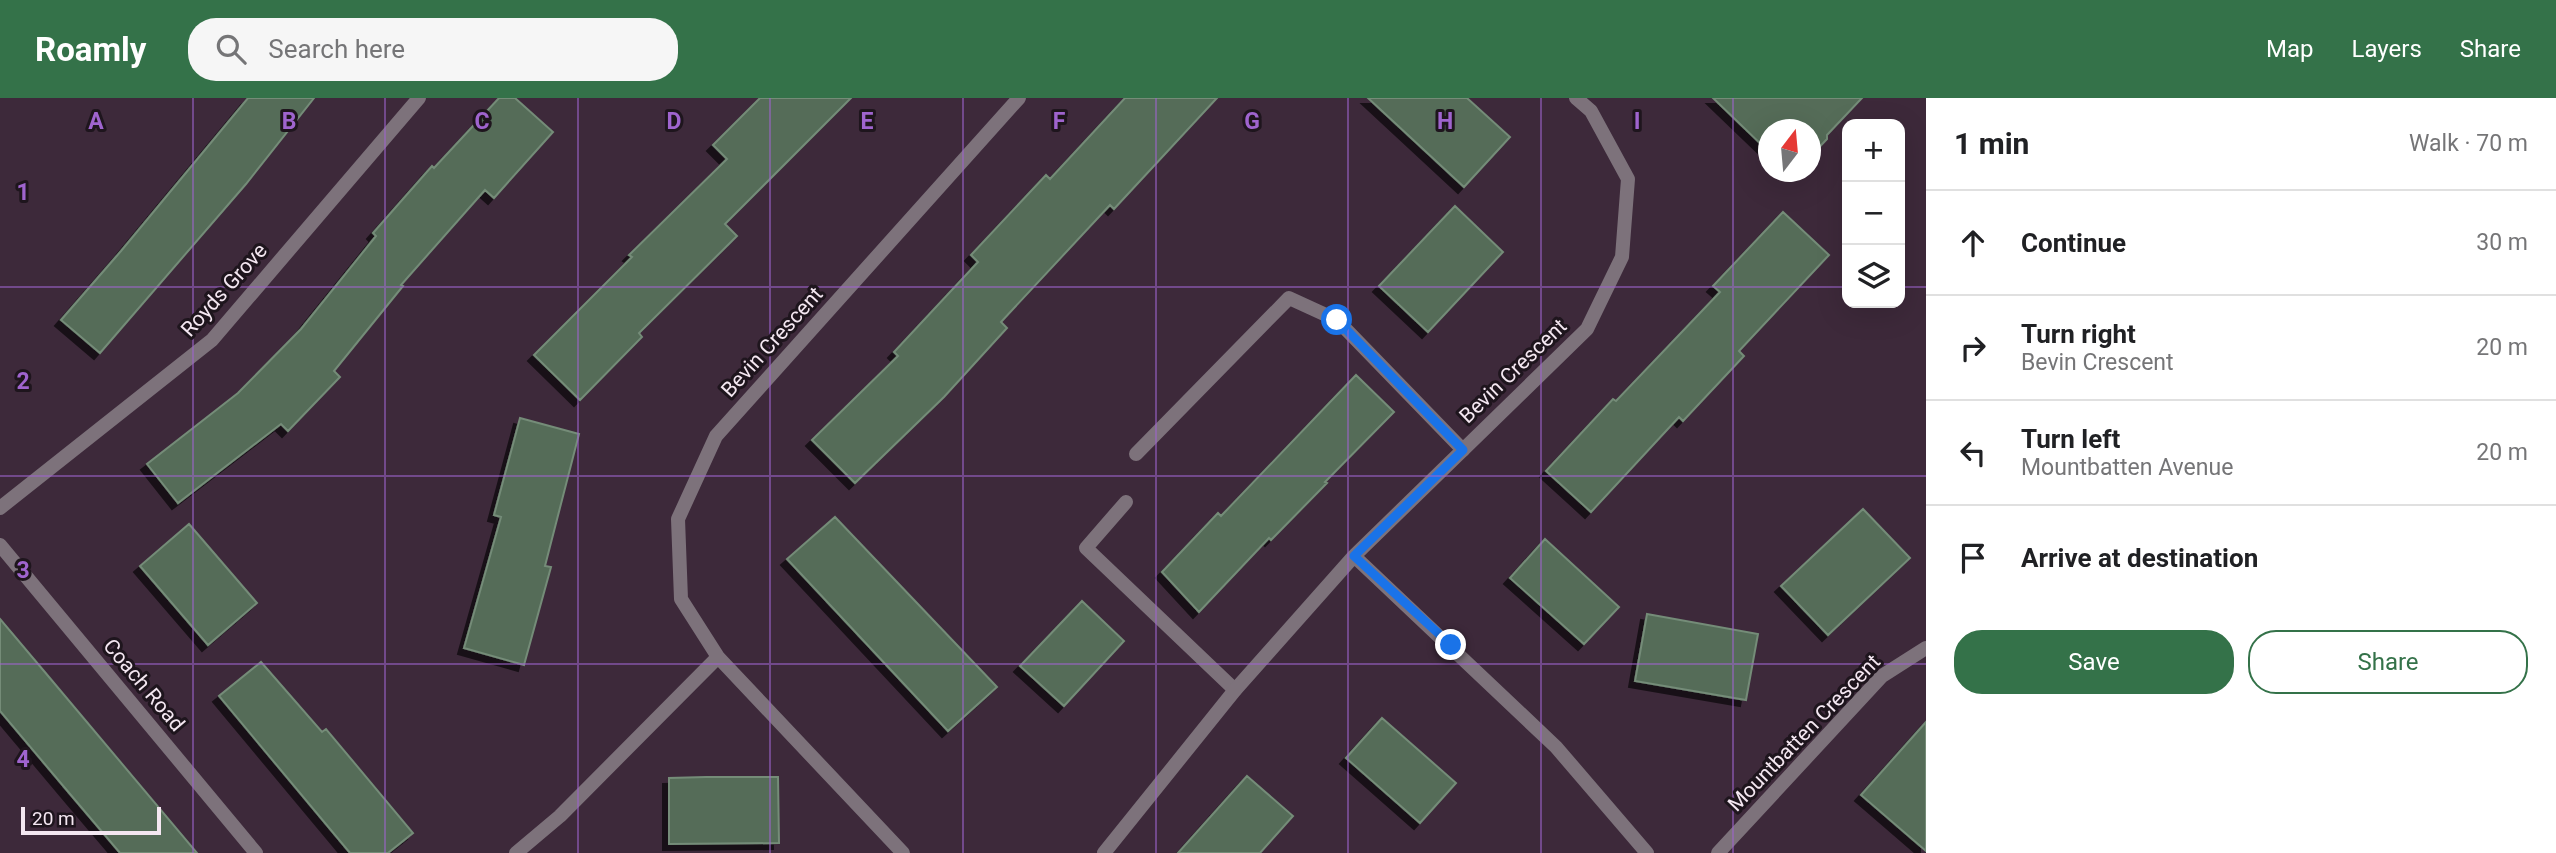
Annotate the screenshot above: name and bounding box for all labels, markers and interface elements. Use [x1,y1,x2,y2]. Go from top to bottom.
search box [188,18,678,81]
text: Roamly [35,30,146,69]
icon: search [212,30,250,68]
text: Search here [268,34,405,64]
text: Map [2266,35,2314,63]
text: Layers [2352,35,2422,63]
text: Share [2460,35,2521,63]
text: A [88,108,104,135]
text: B [282,108,296,135]
text: C [474,108,490,135]
text: D [667,108,681,135]
text: E [861,108,874,135]
text: F [1053,108,1066,135]
text: G [1244,108,1260,135]
text: H [1437,108,1453,135]
text: I [1634,108,1640,135]
north arrow [1758,119,1821,182]
map controls [1842,119,1905,308]
button: + [1842,119,1905,182]
text: 1 min [1954,126,2029,161]
text: Walk · 70 m [2409,130,2528,157]
text: 1 [16,179,30,206]
button: − [1842,182,1905,245]
icon: ahead [1954,224,1992,262]
text: Continue [2021,228,2126,258]
text: 30 m [2476,229,2528,256]
street label: Royds Grove [176,239,272,341]
button: layers [1842,245,1905,308]
street label: Bevin Crescent [716,282,828,402]
route start [1321,304,1352,335]
street label: Bevin Crescent [1455,314,1572,428]
text: Turn right [2021,319,2136,349]
icon: right [1954,329,1992,367]
text: 20 m [2476,334,2528,361]
text: Bevin Crescent [2021,349,2174,376]
text: 2 [16,368,30,395]
text: Turn left [2021,424,2120,454]
icon: left [1954,434,1992,472]
text: 20 m [2476,439,2528,466]
text: Mountbatten Avenue [2021,454,2233,481]
icon: arrive [1954,539,1992,577]
text: Arrive at destination [2021,543,2258,573]
text: 3 [16,557,30,584]
route end [1435,629,1466,660]
button: Save [1954,630,2234,694]
button: Share [2248,630,2528,694]
street label: Coach Road [98,634,190,736]
street label: Mountbatten Crescent [1723,650,1885,816]
text: 4 [16,746,30,773]
scale bar [21,804,161,836]
text: 20 m [32,807,75,830]

